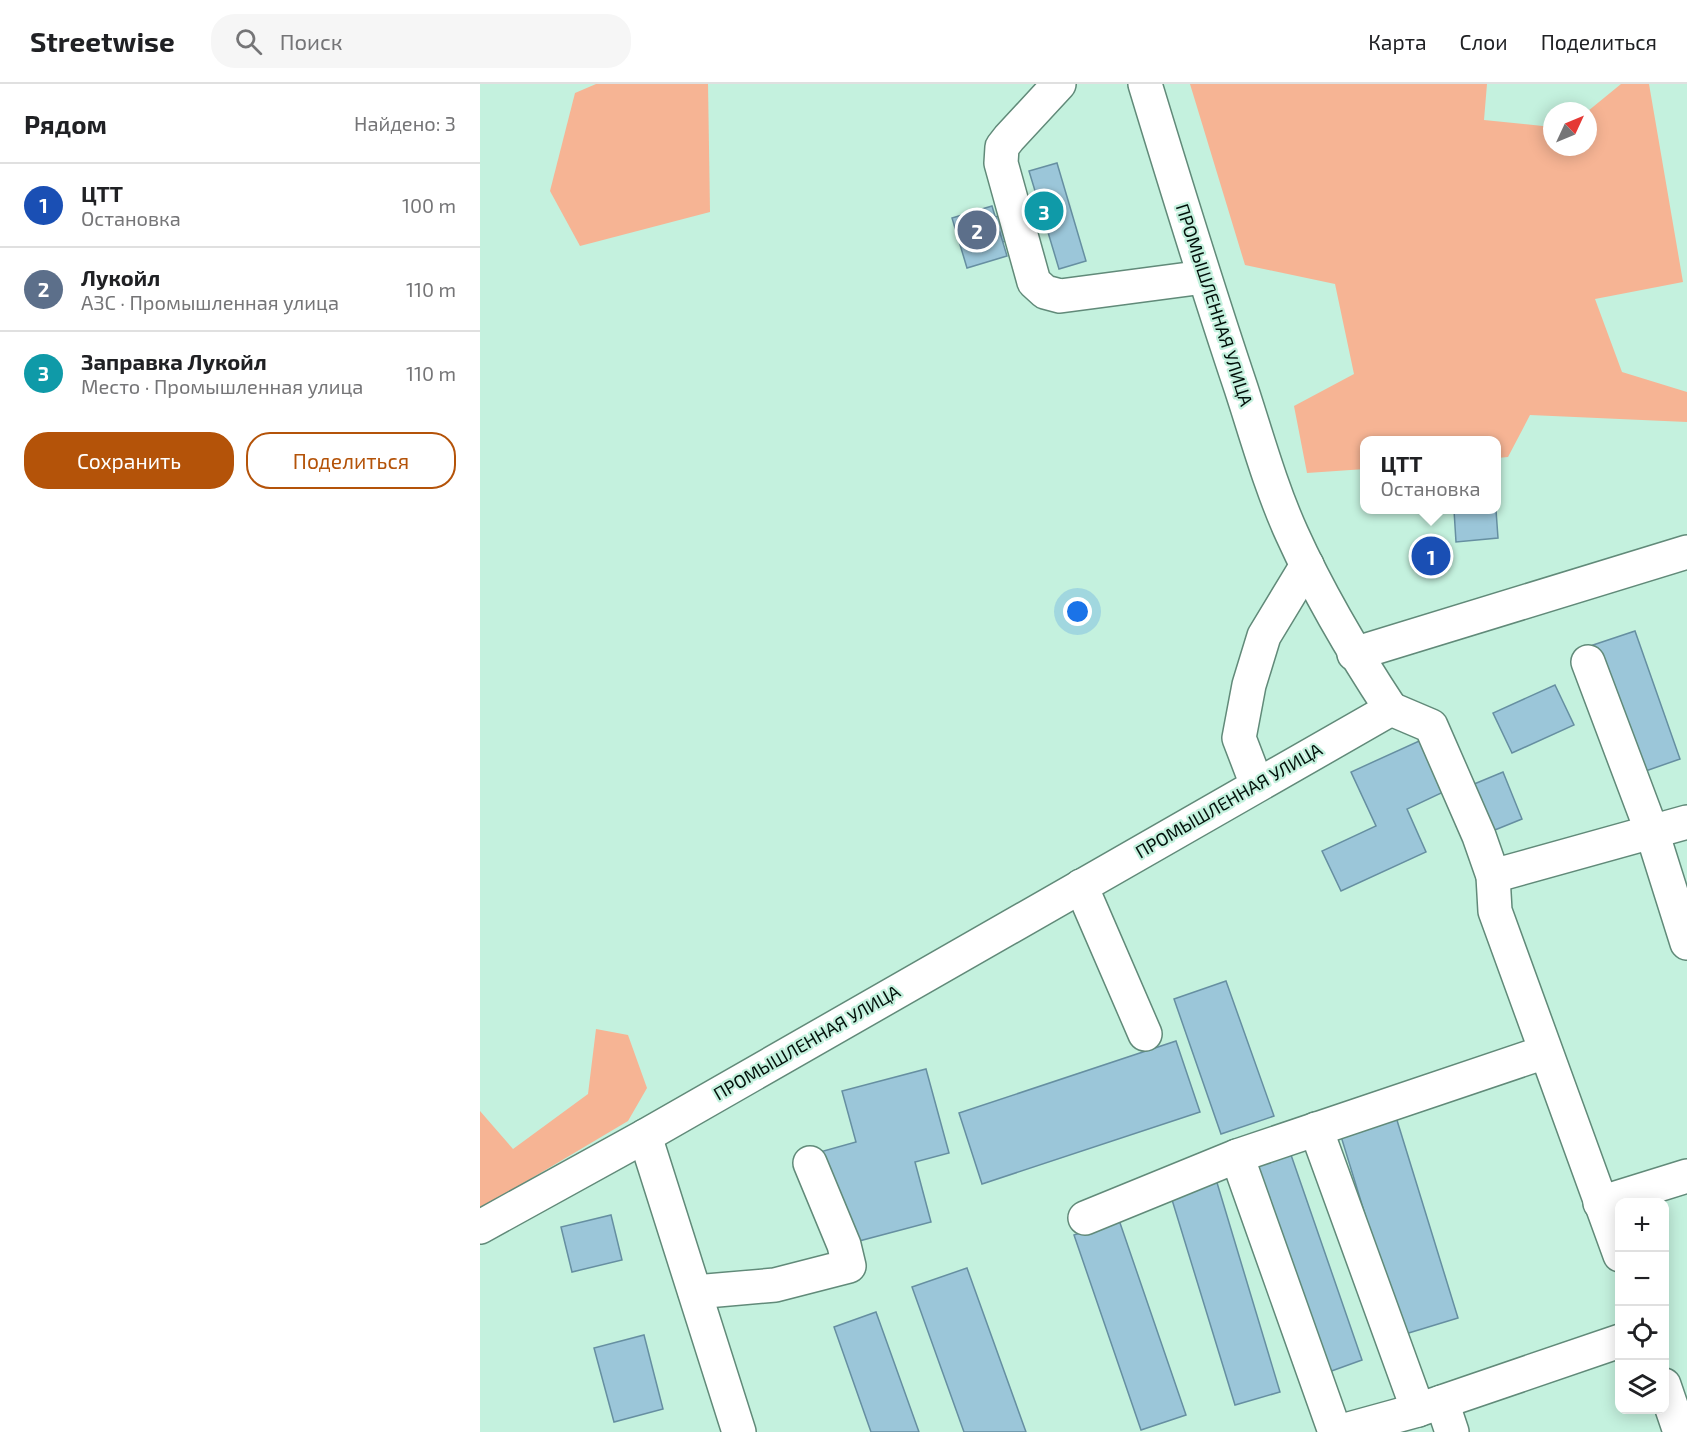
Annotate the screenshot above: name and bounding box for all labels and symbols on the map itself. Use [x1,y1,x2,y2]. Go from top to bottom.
north arrow [1543,102,1597,156]
pin: 3 [1024,188,1064,234]
street label: ПРОМЫШЛЕННАЯ УЛИЦА [1172,201,1258,409]
pin: 2 [958,208,996,252]
pin: 1 [1412,534,1450,578]
your location [1063,597,1092,626]
street label: ПРОМЫШЛЕННАЯ УЛИЦА [1131,737,1326,863]
street label: ПРОМЫШЛЕННАЯ УЛИЦА [709,979,904,1105]

